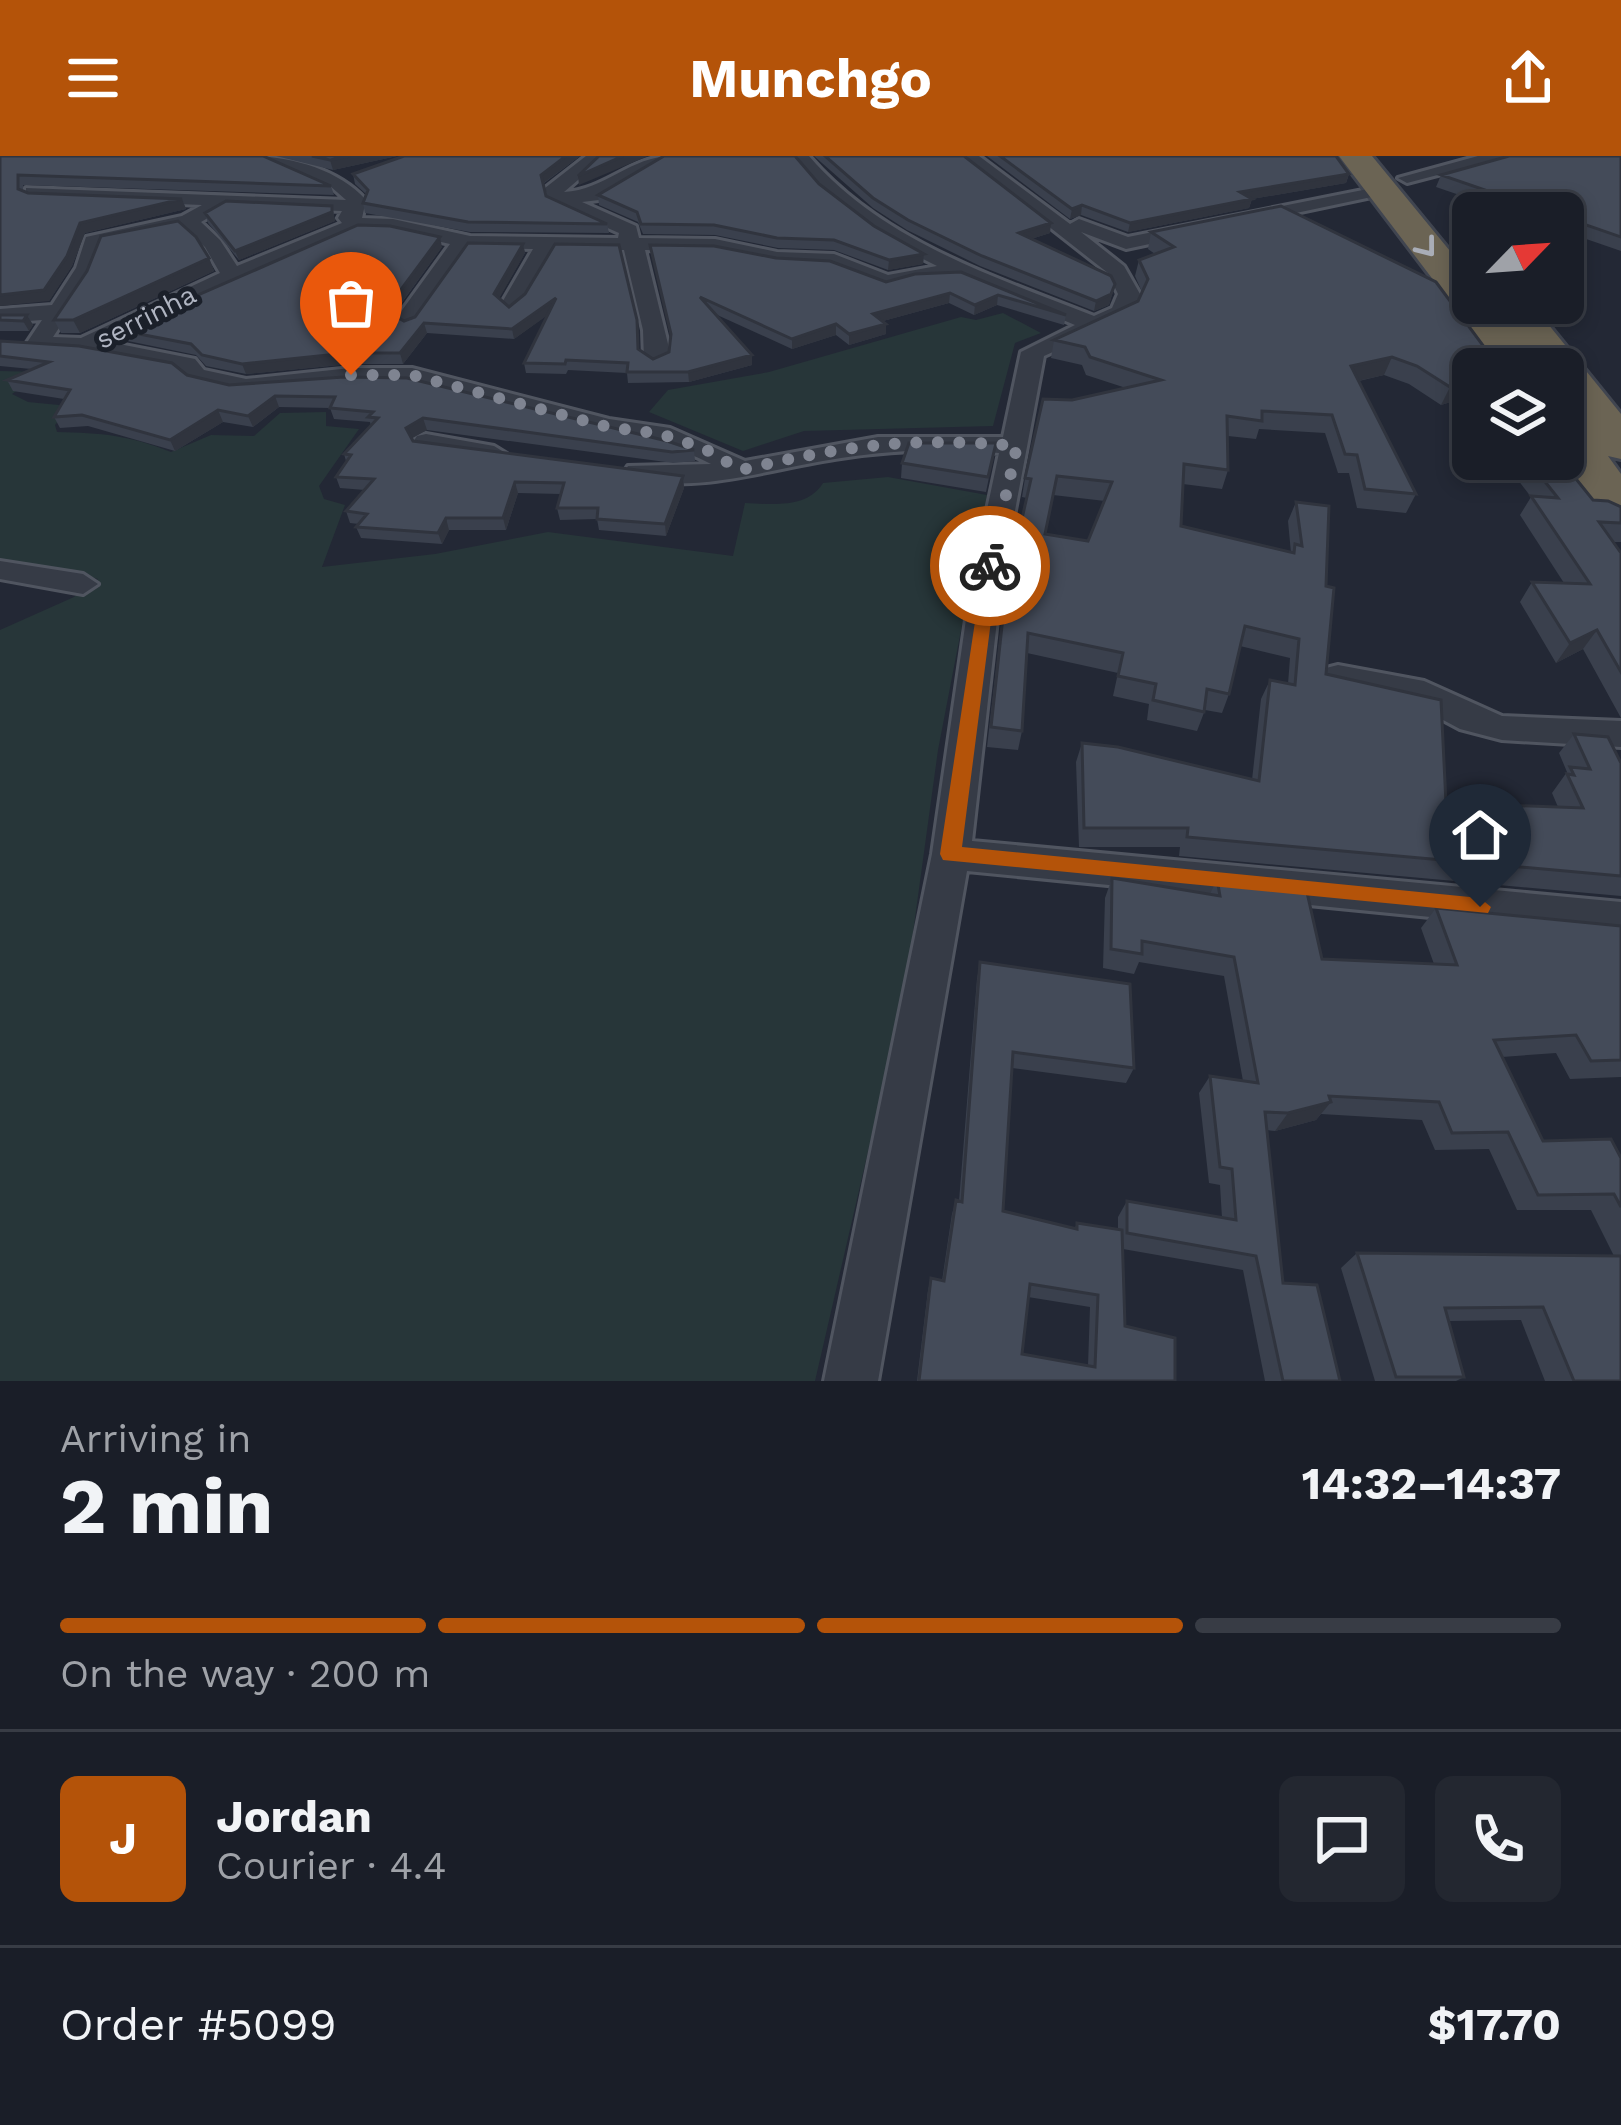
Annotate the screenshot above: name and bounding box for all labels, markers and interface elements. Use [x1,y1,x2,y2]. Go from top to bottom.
icon: menu [60,45,126,111]
icon: share [1495,45,1561,111]
text: Munchgo [689,47,932,110]
north arrow [1452,192,1584,324]
map controls [1452,192,1584,480]
one-way arrow [1413,234,1434,256]
pin [300,252,402,375]
icon: bag [318,270,384,336]
street label: serrinha [91,278,201,356]
button: layers [1452,348,1584,480]
courier [930,506,1050,626]
icon: bike [957,533,1023,599]
pin [1429,784,1531,907]
icon: home [1447,802,1513,868]
text: Arriving in [60,1416,251,1461]
text: 14:32–14:37 [1302,1457,1561,1510]
text: 2 min [60,1460,273,1552]
text: On the way · 200 m [60,1651,430,1696]
button: chat [1279,1776,1405,1902]
button: phone [1435,1776,1561,1902]
text: Jordan [216,1790,372,1843]
text: J [109,1812,137,1865]
text: Courier · 4.4 [216,1843,447,1888]
text: Order #5099 [60,1998,336,2051]
text: $17.70 [1428,1998,1561,2051]

